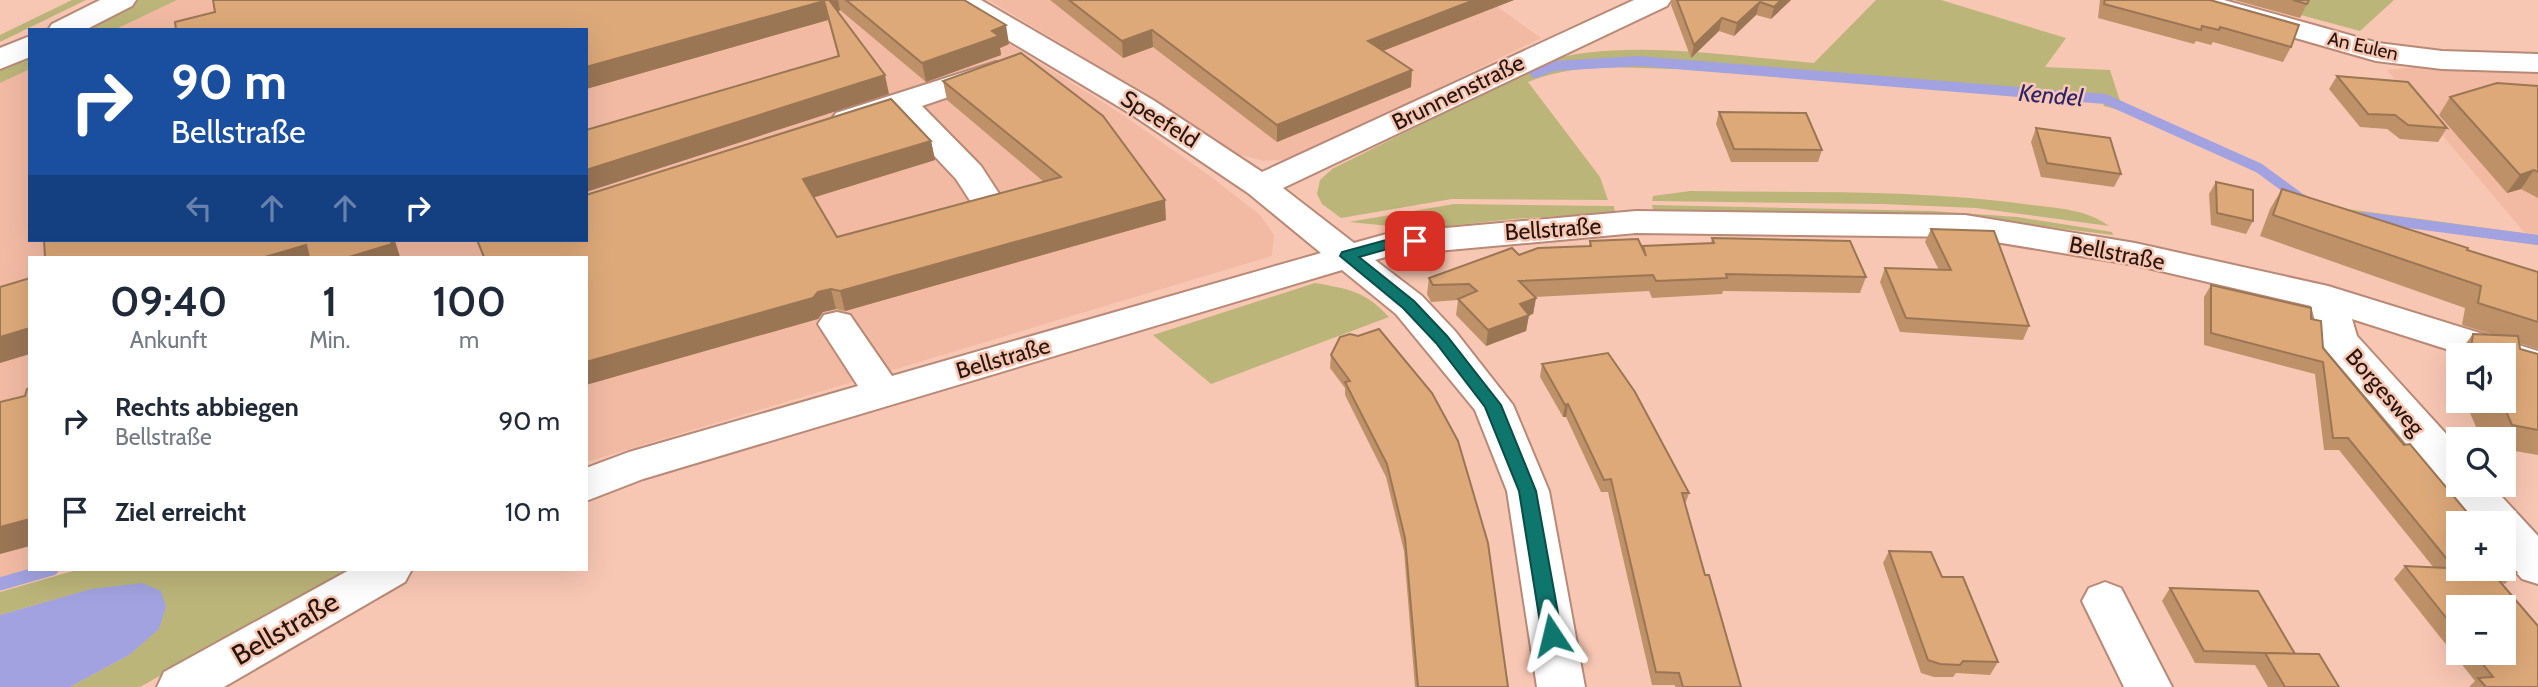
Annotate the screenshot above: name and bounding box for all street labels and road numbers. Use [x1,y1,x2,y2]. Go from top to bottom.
street label: An Eulen [2326,27,2400,65]
street label: Brunnenstraße [1387,48,1529,136]
street label: Speefeld [1116,84,1204,154]
street label: Bellstraße [1504,212,1602,246]
street label: Bellstraße [2067,230,2167,276]
street label: Bellstraße [953,331,1054,385]
street label: Borgesweg [2340,343,2431,442]
street label: Bellstraße [226,584,344,672]

